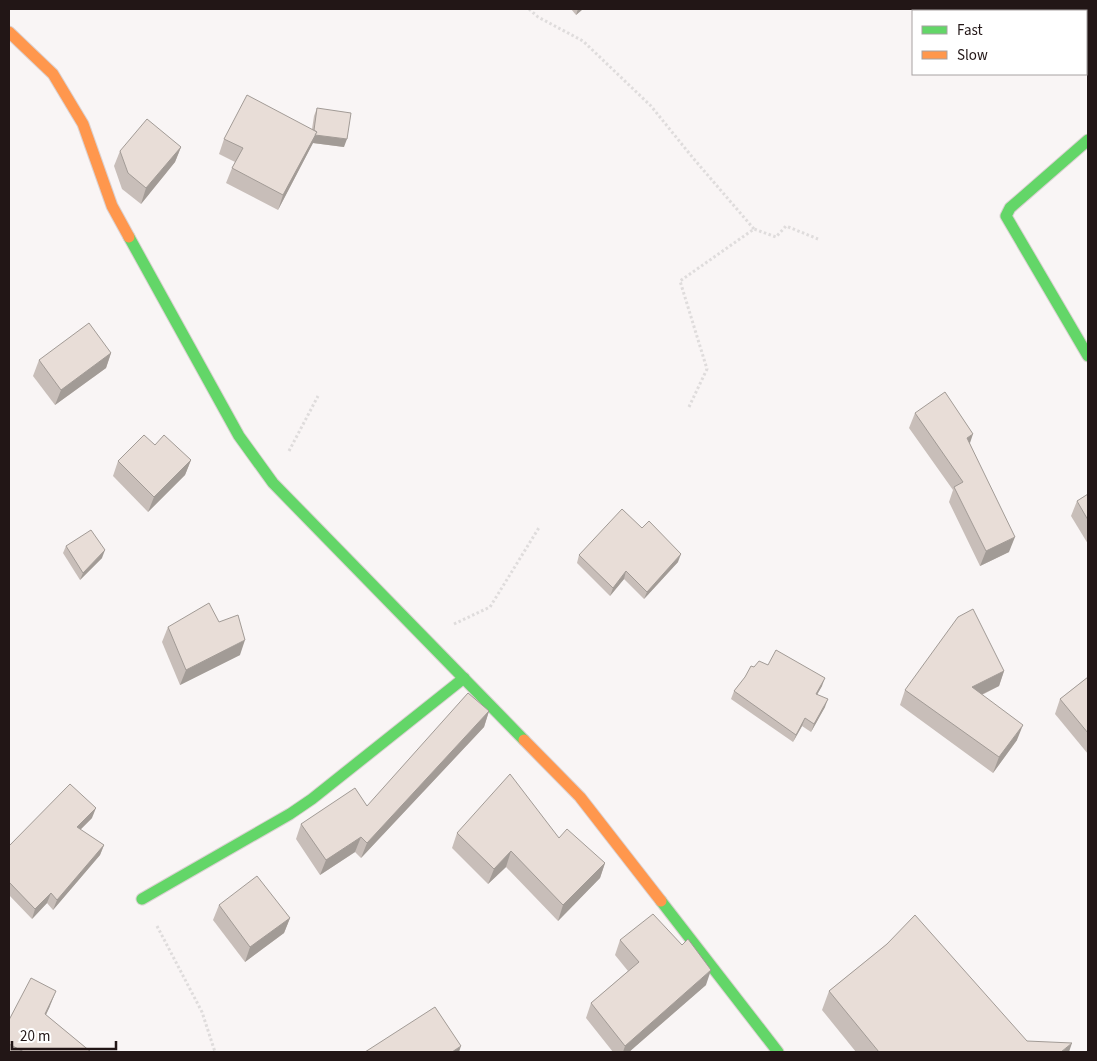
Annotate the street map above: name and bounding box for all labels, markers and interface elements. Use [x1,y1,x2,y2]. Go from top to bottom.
legend [912,10,1087,75]
text: Fast [957,20,983,41]
text: Slow [957,45,988,66]
scale bar [12,1018,116,1050]
text: 20 m [20,1026,50,1047]

